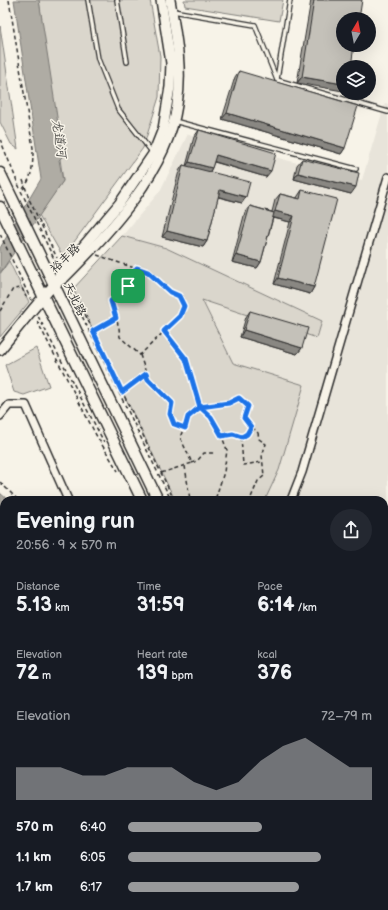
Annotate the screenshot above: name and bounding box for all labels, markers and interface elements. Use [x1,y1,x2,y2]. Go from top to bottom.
north arrow [336,12,376,52]
map controls [336,12,376,100]
button: layers [336,60,376,100]
water label: 龙道河 [48,118,70,161]
street label: 裕丰路 [47,240,84,276]
pin [111,269,145,303]
icon: arrive [117,275,139,297]
street label: 天北路 [60,280,89,319]
text: Evening run [16,508,135,535]
button: share [330,509,372,551]
text: 20:56 · 9 × 570 m [16,537,117,553]
text: Distance [16,580,60,593]
text: Time [137,580,161,593]
text: Pace [257,580,282,593]
text: 5.13 [16,593,52,617]
text: 31:59 [137,593,185,617]
text: 6:14 [257,593,294,617]
text: km [52,601,70,614]
text: /km [294,601,317,614]
text: Elevation [16,648,62,661]
text: Heart rate [137,648,187,661]
text: kcal [257,648,277,661]
text: 72 [16,661,39,685]
text: 139 [137,661,168,685]
text: 376 [257,661,292,685]
text: m [39,669,51,682]
text: bpm [168,669,193,682]
text: Elevation [16,708,70,724]
text: 72–79 m [321,708,372,724]
text: 570 m [16,819,53,835]
text: 6:40 [80,819,106,835]
text: 1.1 km [16,849,51,865]
text: 6:05 [80,849,106,865]
text: 1.7 km [16,879,53,895]
text: 6:17 [80,879,102,895]

